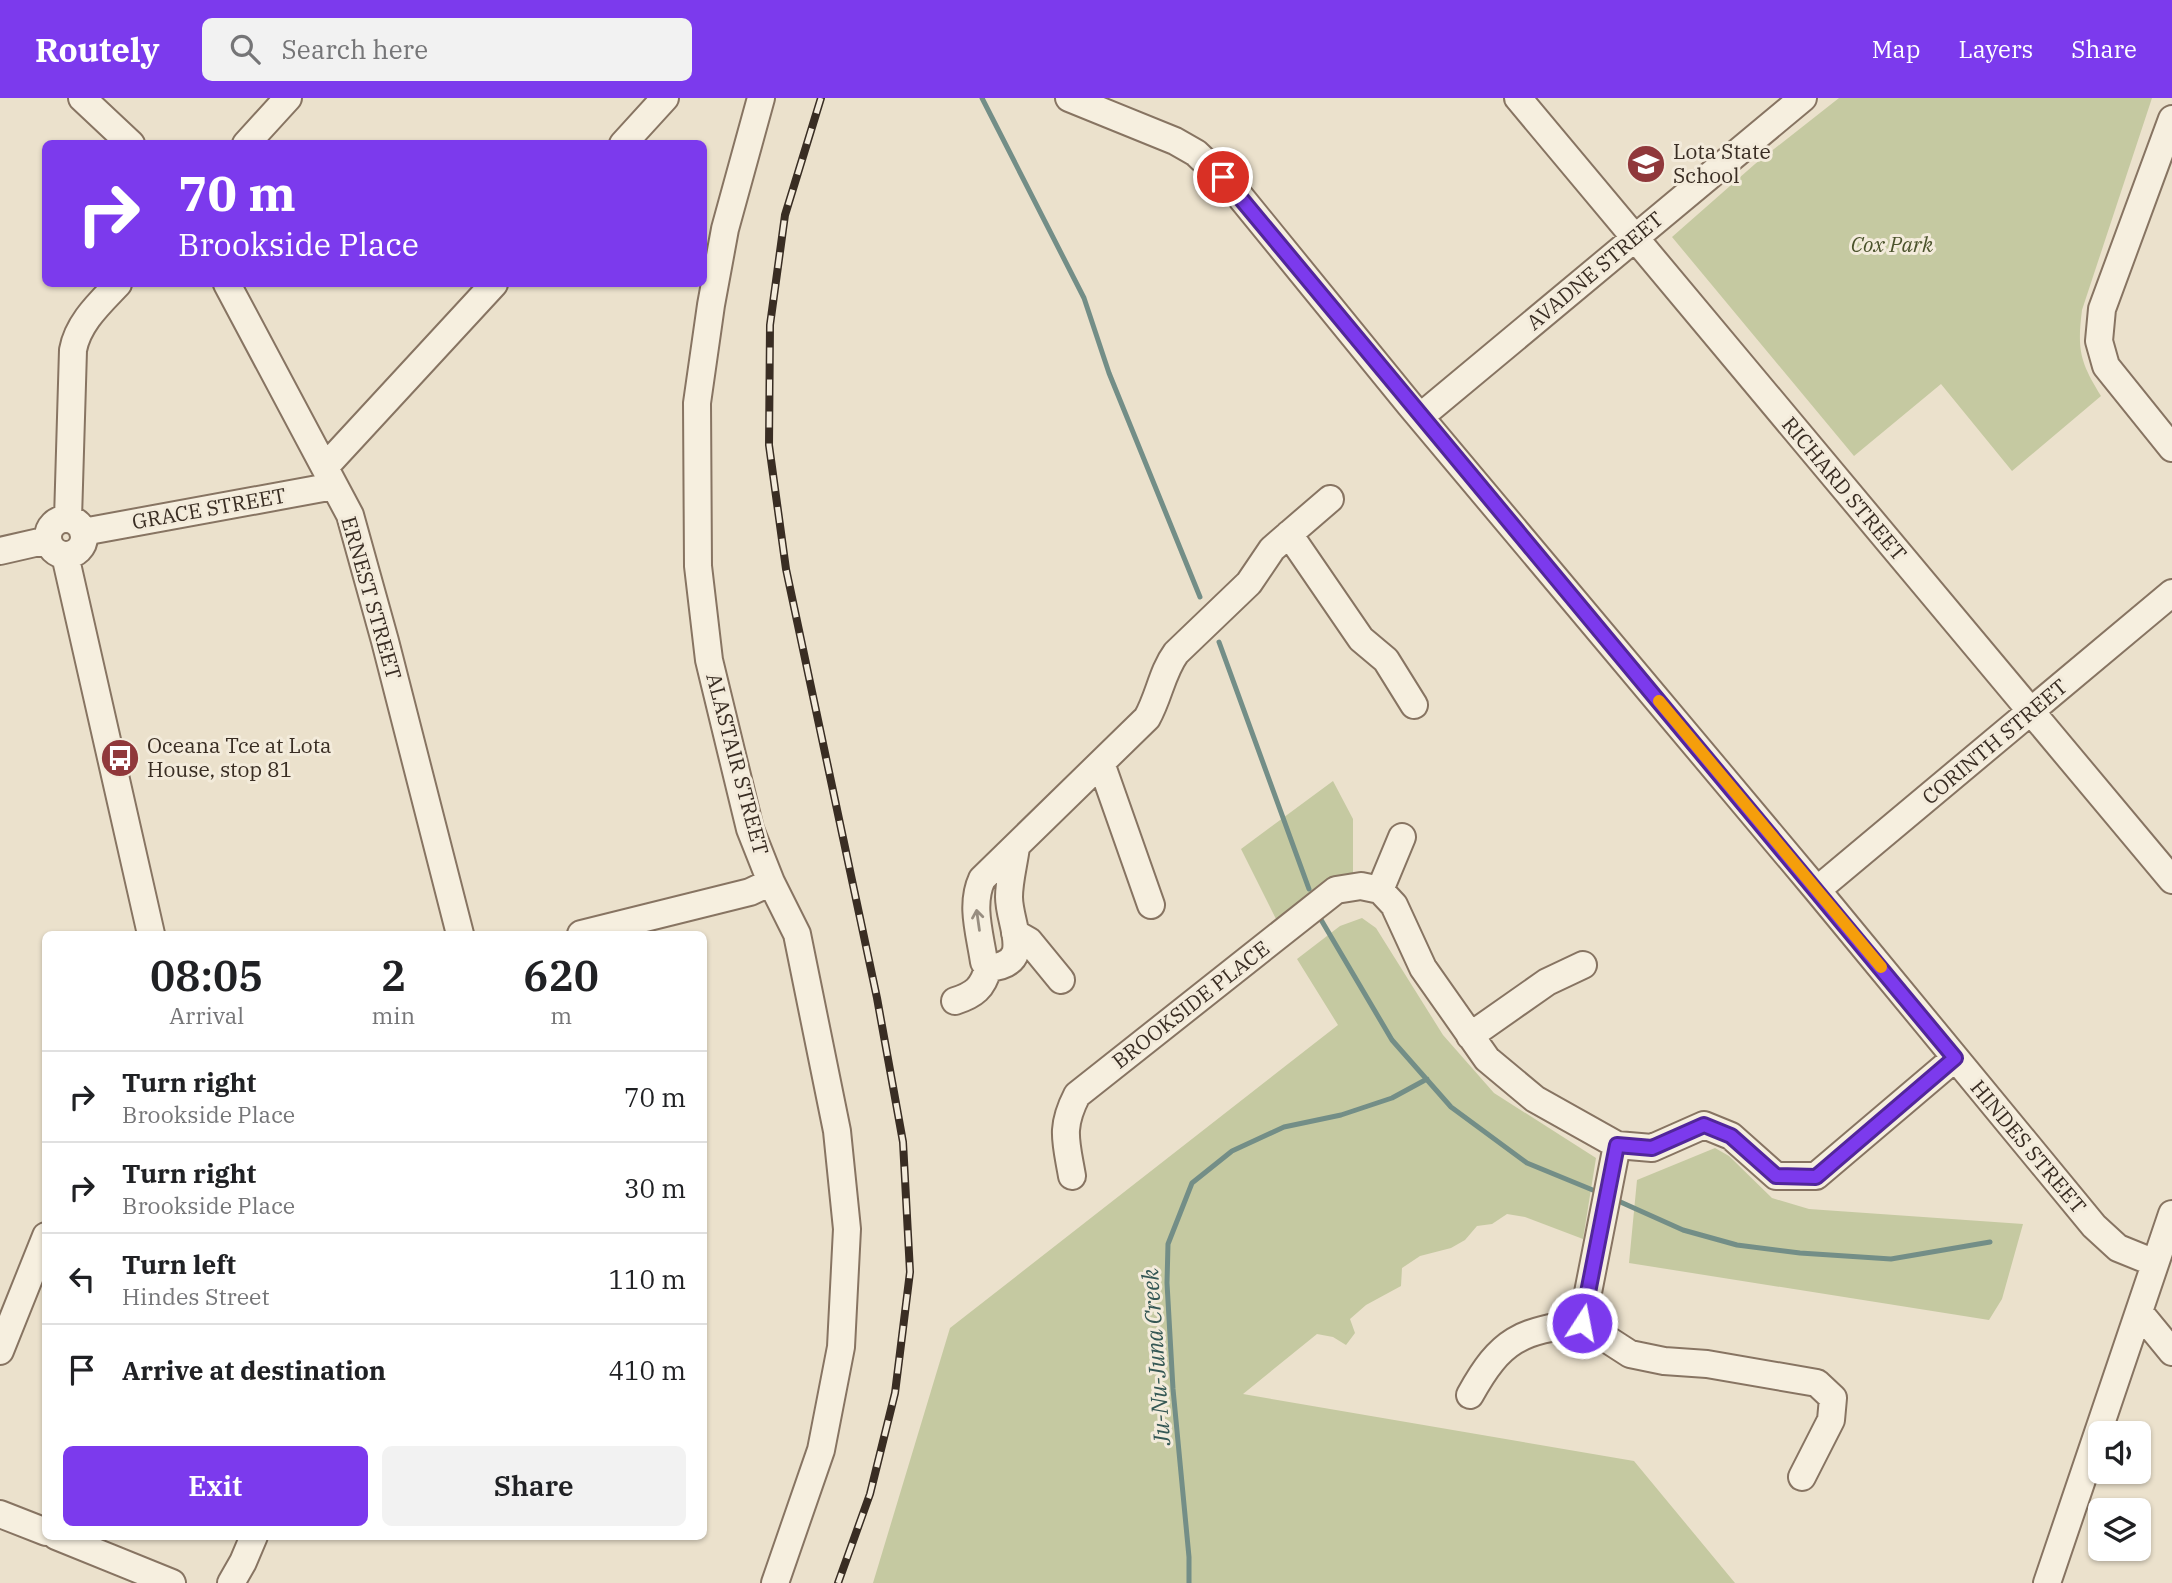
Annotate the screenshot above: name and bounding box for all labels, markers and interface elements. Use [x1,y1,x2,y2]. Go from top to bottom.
search box [202,18,692,81]
text: Routely [35,28,160,71]
icon: search [226,30,264,68]
text: Search here [282,32,428,66]
text: Map [1872,33,1920,65]
text: Layers [1958,33,2033,65]
text: Share [2071,33,2137,65]
place label: Lota State School [1673,137,1771,189]
school or university icon: Lota State School [1625,143,1667,185]
pin [1193,147,1253,207]
icon: arrive [1204,158,1242,196]
text: 70 m [178,161,296,224]
icon: right [63,168,154,259]
street label: AVADNE STREET [1520,205,1669,336]
text: Brookside Place [178,223,419,265]
park label: Cox Park [1851,230,1934,258]
street label: RICHARD STREET [1776,410,1913,566]
street label: GRACE STREET [130,481,288,535]
street label: ERNEST STREET [335,513,409,683]
street label: ALASTAIR STREET [700,670,776,858]
street label: CORINTH STREET [1916,672,2073,810]
place label: Oceana Tce at Lota House, stop 81 [147,731,332,783]
bus stop icon: Oceana Tce at Lota House, stop 81 [99,737,141,779]
one-way arrow [971,909,984,932]
street label: BROOKSIDE PLACE [1106,934,1275,1075]
text: 08:05 [150,948,263,1003]
text: 2 [381,948,406,1003]
text: 620 [523,948,599,1003]
text: Arrival [169,1000,244,1030]
text: min [371,1000,415,1030]
text: m [550,1000,572,1030]
text: Turn right [122,1065,256,1099]
street label: HINDES STREET [1965,1074,2093,1219]
icon: right [63,1078,101,1116]
text: 70 m [624,1080,686,1114]
text: Brookside Place [122,1099,295,1129]
text: Turn right [122,1156,256,1190]
icon: right [63,1169,101,1207]
text: 30 m [624,1171,686,1205]
text: Brookside Place [122,1190,295,1220]
text: Turn left [122,1247,236,1281]
icon: left [63,1260,101,1298]
text: 110 m [608,1262,686,1296]
water label: Ju-Nu-Juna Creek [1134,1267,1176,1447]
text: Hindes Street [122,1281,270,1311]
position arrow [1545,1286,1619,1360]
icon: arrive [63,1351,101,1389]
text: Arrive at destination [122,1353,386,1387]
text: 410 m [608,1353,686,1387]
map controls [2088,1421,2151,1561]
button: sound [2088,1421,2151,1484]
button: Exit [63,1446,368,1526]
button: Share [382,1446,686,1526]
button: layers [2088,1498,2151,1561]

